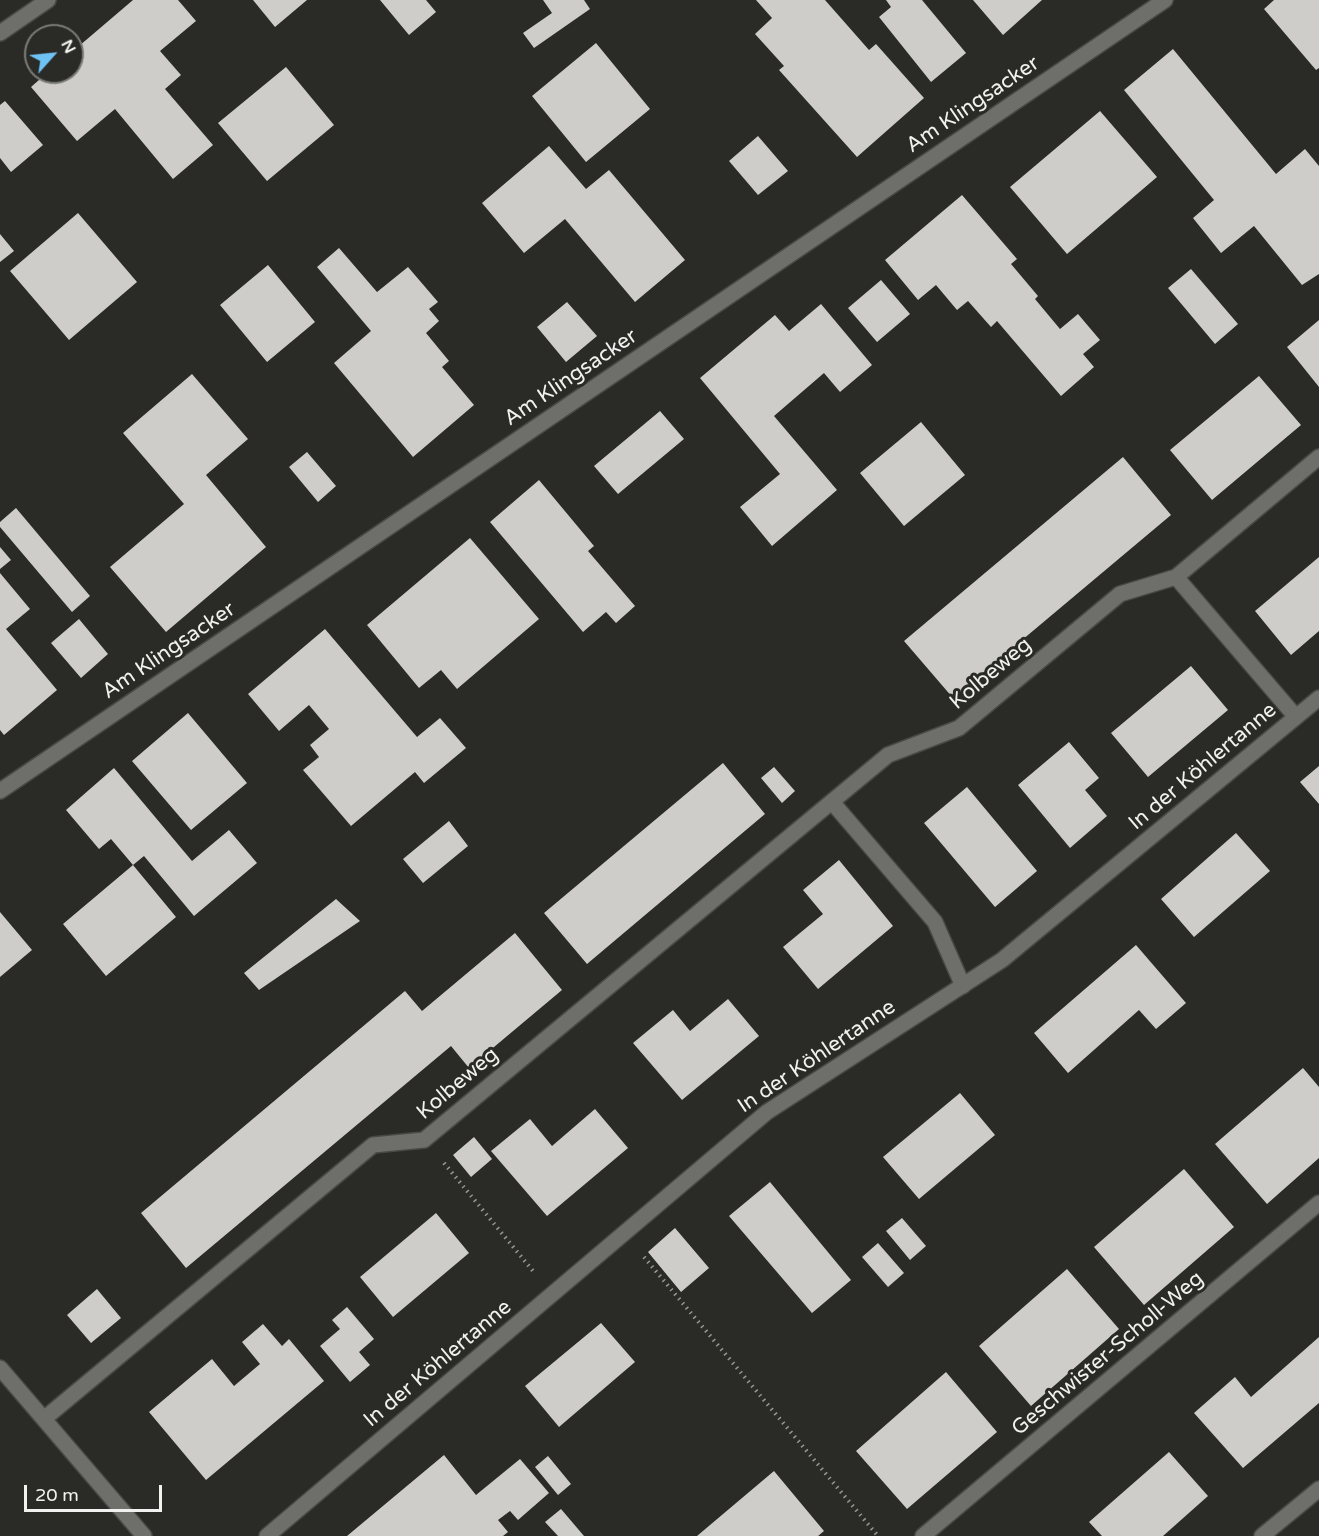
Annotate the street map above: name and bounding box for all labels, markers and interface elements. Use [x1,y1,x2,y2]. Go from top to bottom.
north arrow [24,24,84,84]
text: N [56,36,80,57]
street label: Am Klingsacker [902,51,1044,159]
street label: Am Klingsacker [500,324,642,432]
street label: Am Klingsacker [98,597,240,705]
street label: Kolbeweg [945,633,1037,715]
street label: In der Köhlertanne [1124,698,1282,836]
street label: In der Köhlertanne [733,995,901,1119]
street label: Kolbeweg [412,1043,504,1125]
street label: Geschwister-Scholl-Weg [1007,1266,1209,1442]
street label: In der Köhlertanne [359,1295,517,1433]
scale bar [27,1473,165,1511]
text: 20 m [35,1484,79,1506]

